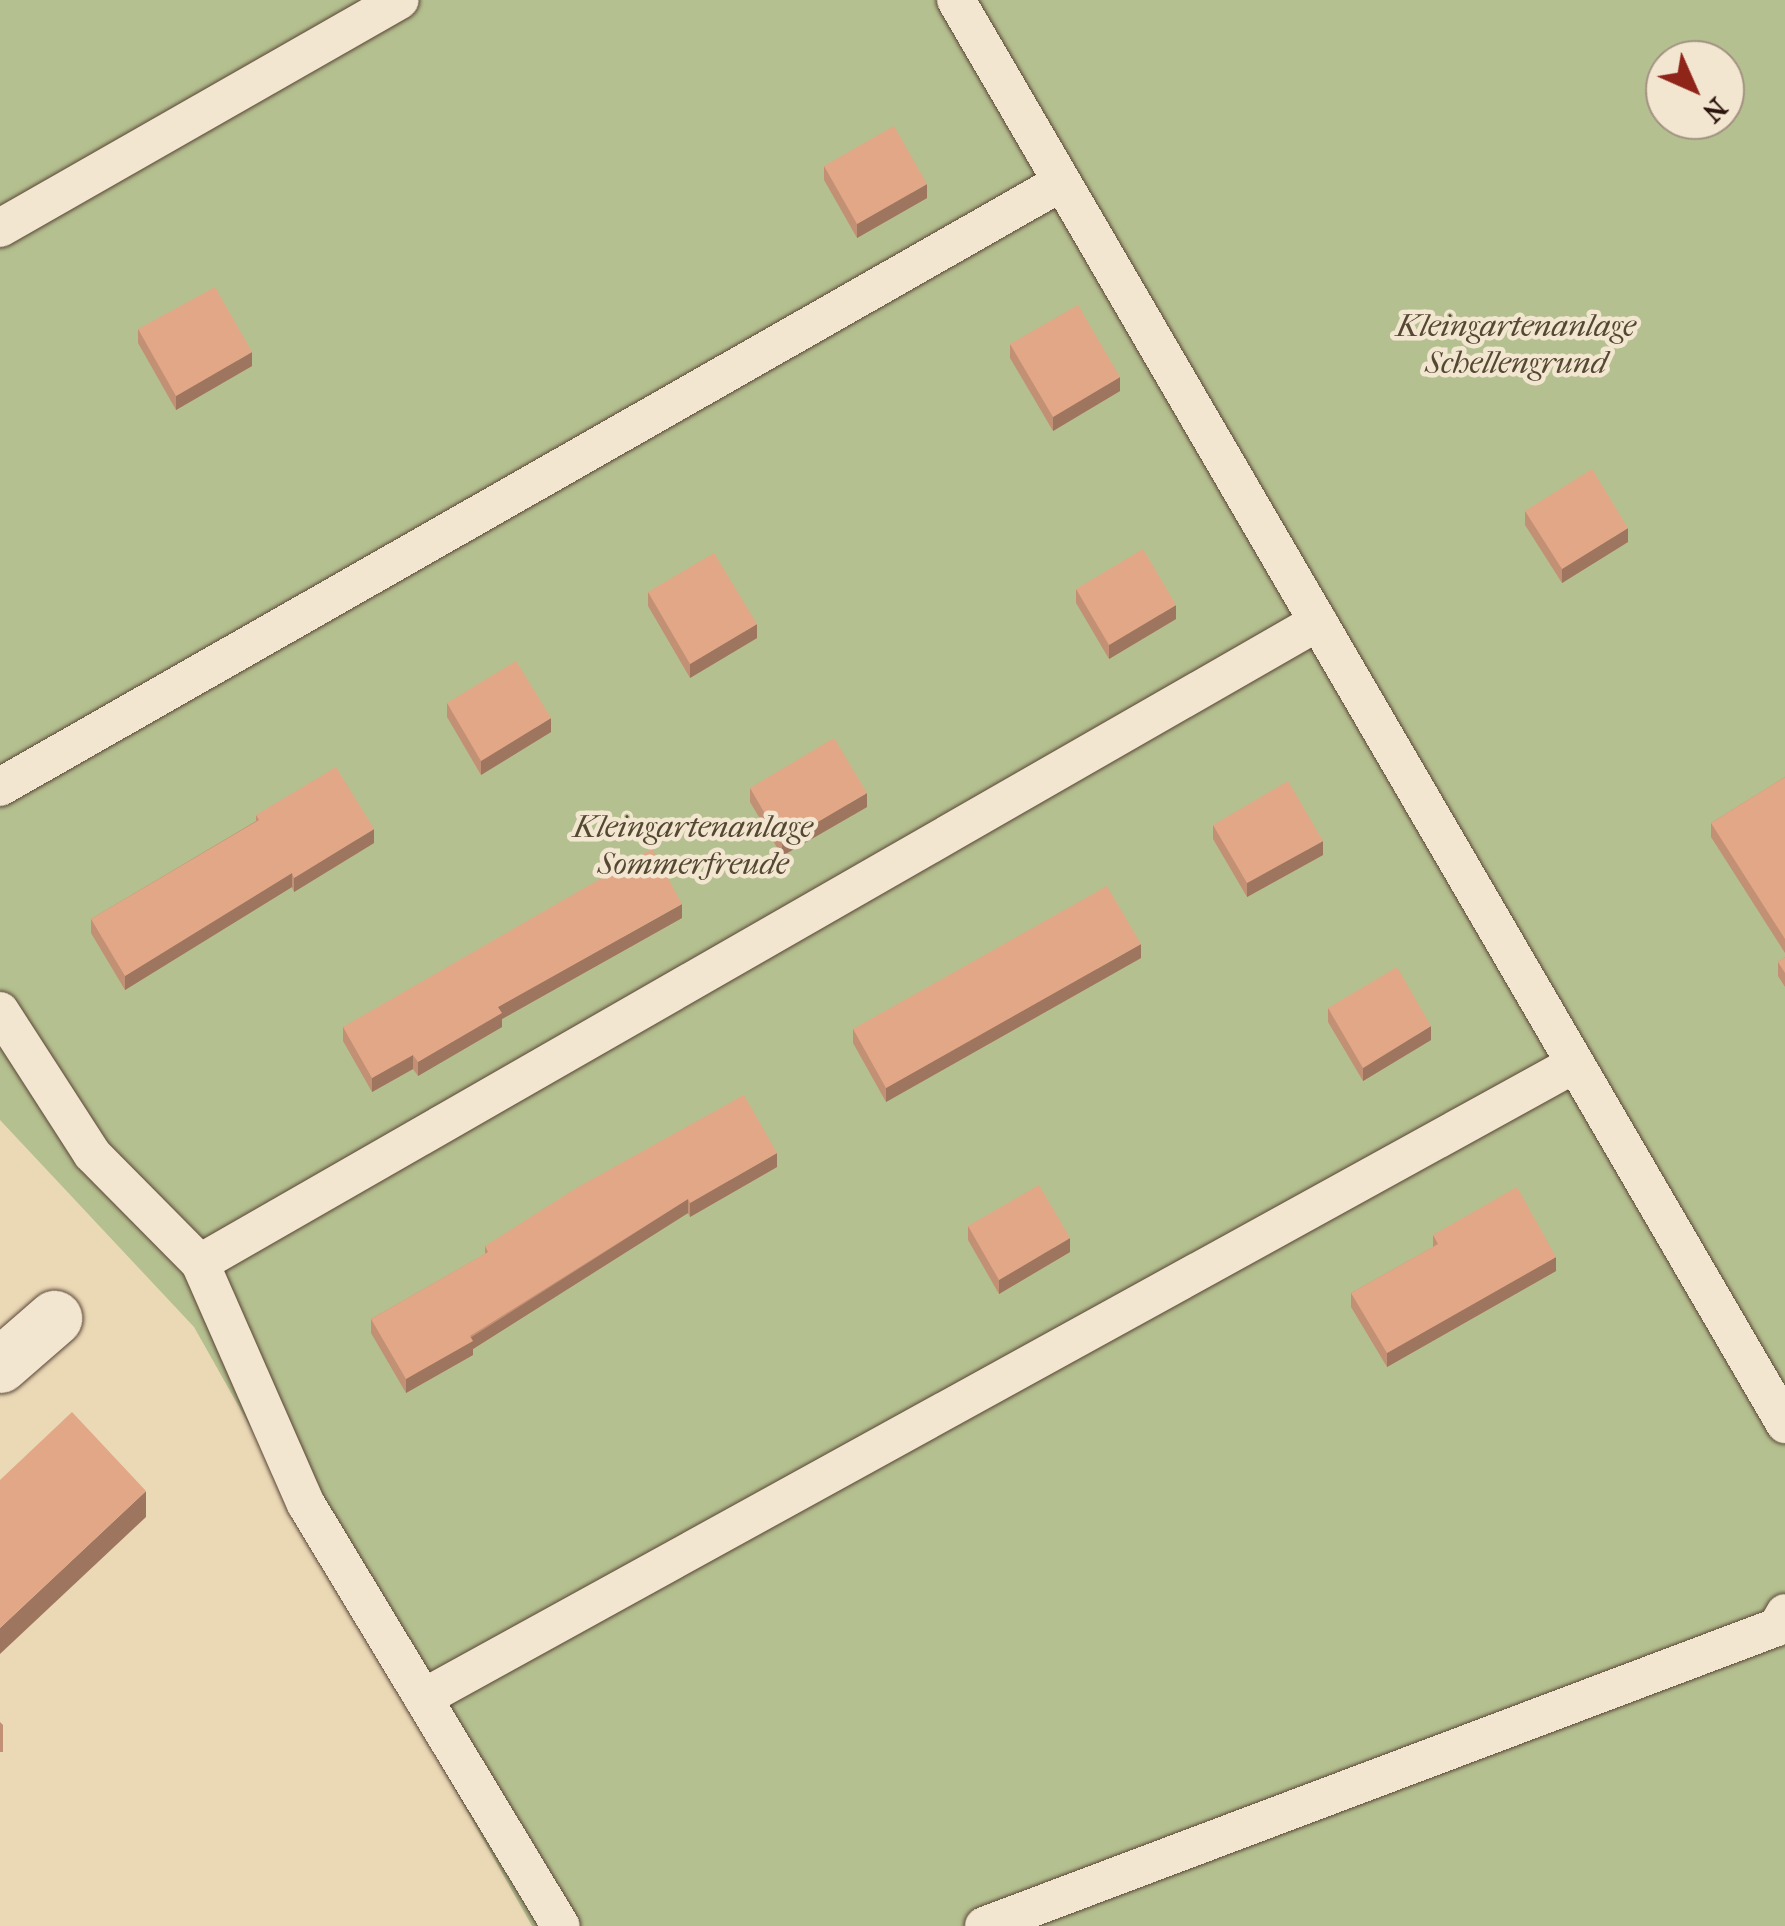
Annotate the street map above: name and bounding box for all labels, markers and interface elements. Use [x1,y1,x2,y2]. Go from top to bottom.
north arrow [1645,40,1745,140]
text: N [1696,91,1734,129]
park label: Kleingartenanlage Schellengrund [1396,308,1636,383]
park label: Kleingartenanlage Sommerfreude [573,809,813,884]

